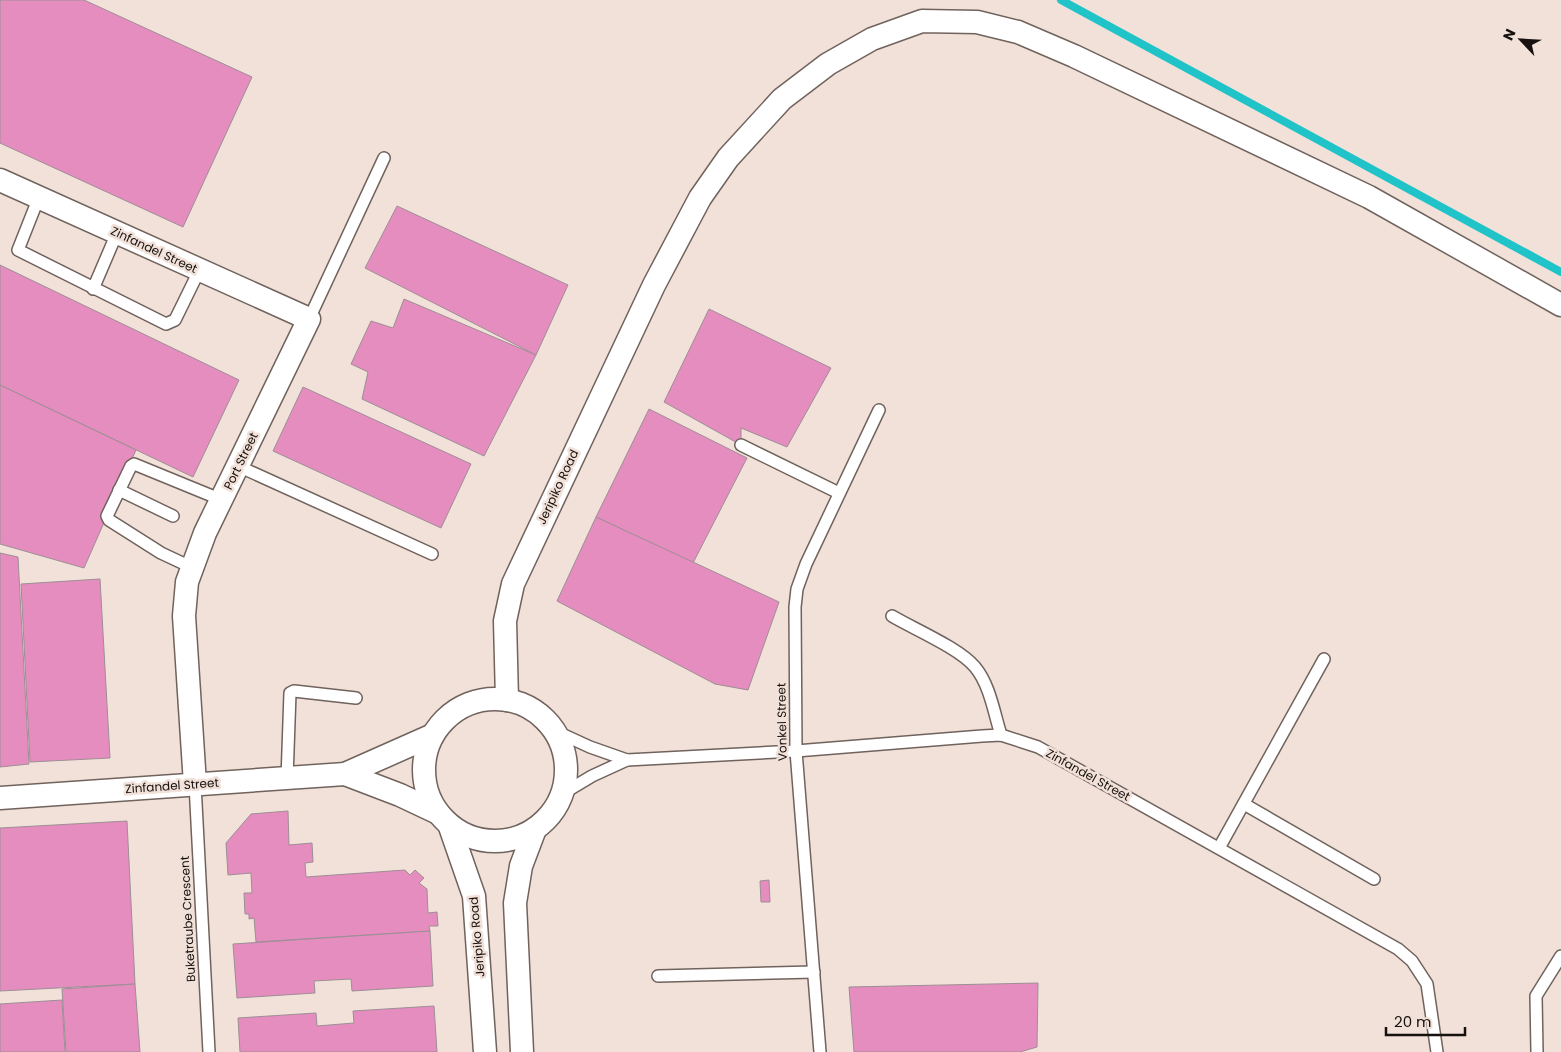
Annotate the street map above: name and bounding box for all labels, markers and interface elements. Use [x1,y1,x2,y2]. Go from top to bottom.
north arrow [1496,15,1546,65]
text: N [1498,26,1521,44]
street label: Zinfandel Street [108,222,200,277]
street label: Port Street [219,429,262,492]
street label: Jeripiko Road [533,447,582,527]
street label: Vonkel Street [772,683,791,761]
street label: Zinfandel Street [1043,744,1133,805]
street label: Zinfandel Street [125,774,219,797]
street label: Buketraube Crescent [176,856,199,983]
street label: Jeripiko Road [465,896,488,978]
scale bar [1386,1004,1465,1036]
text: 20 m [1394,1011,1432,1032]

